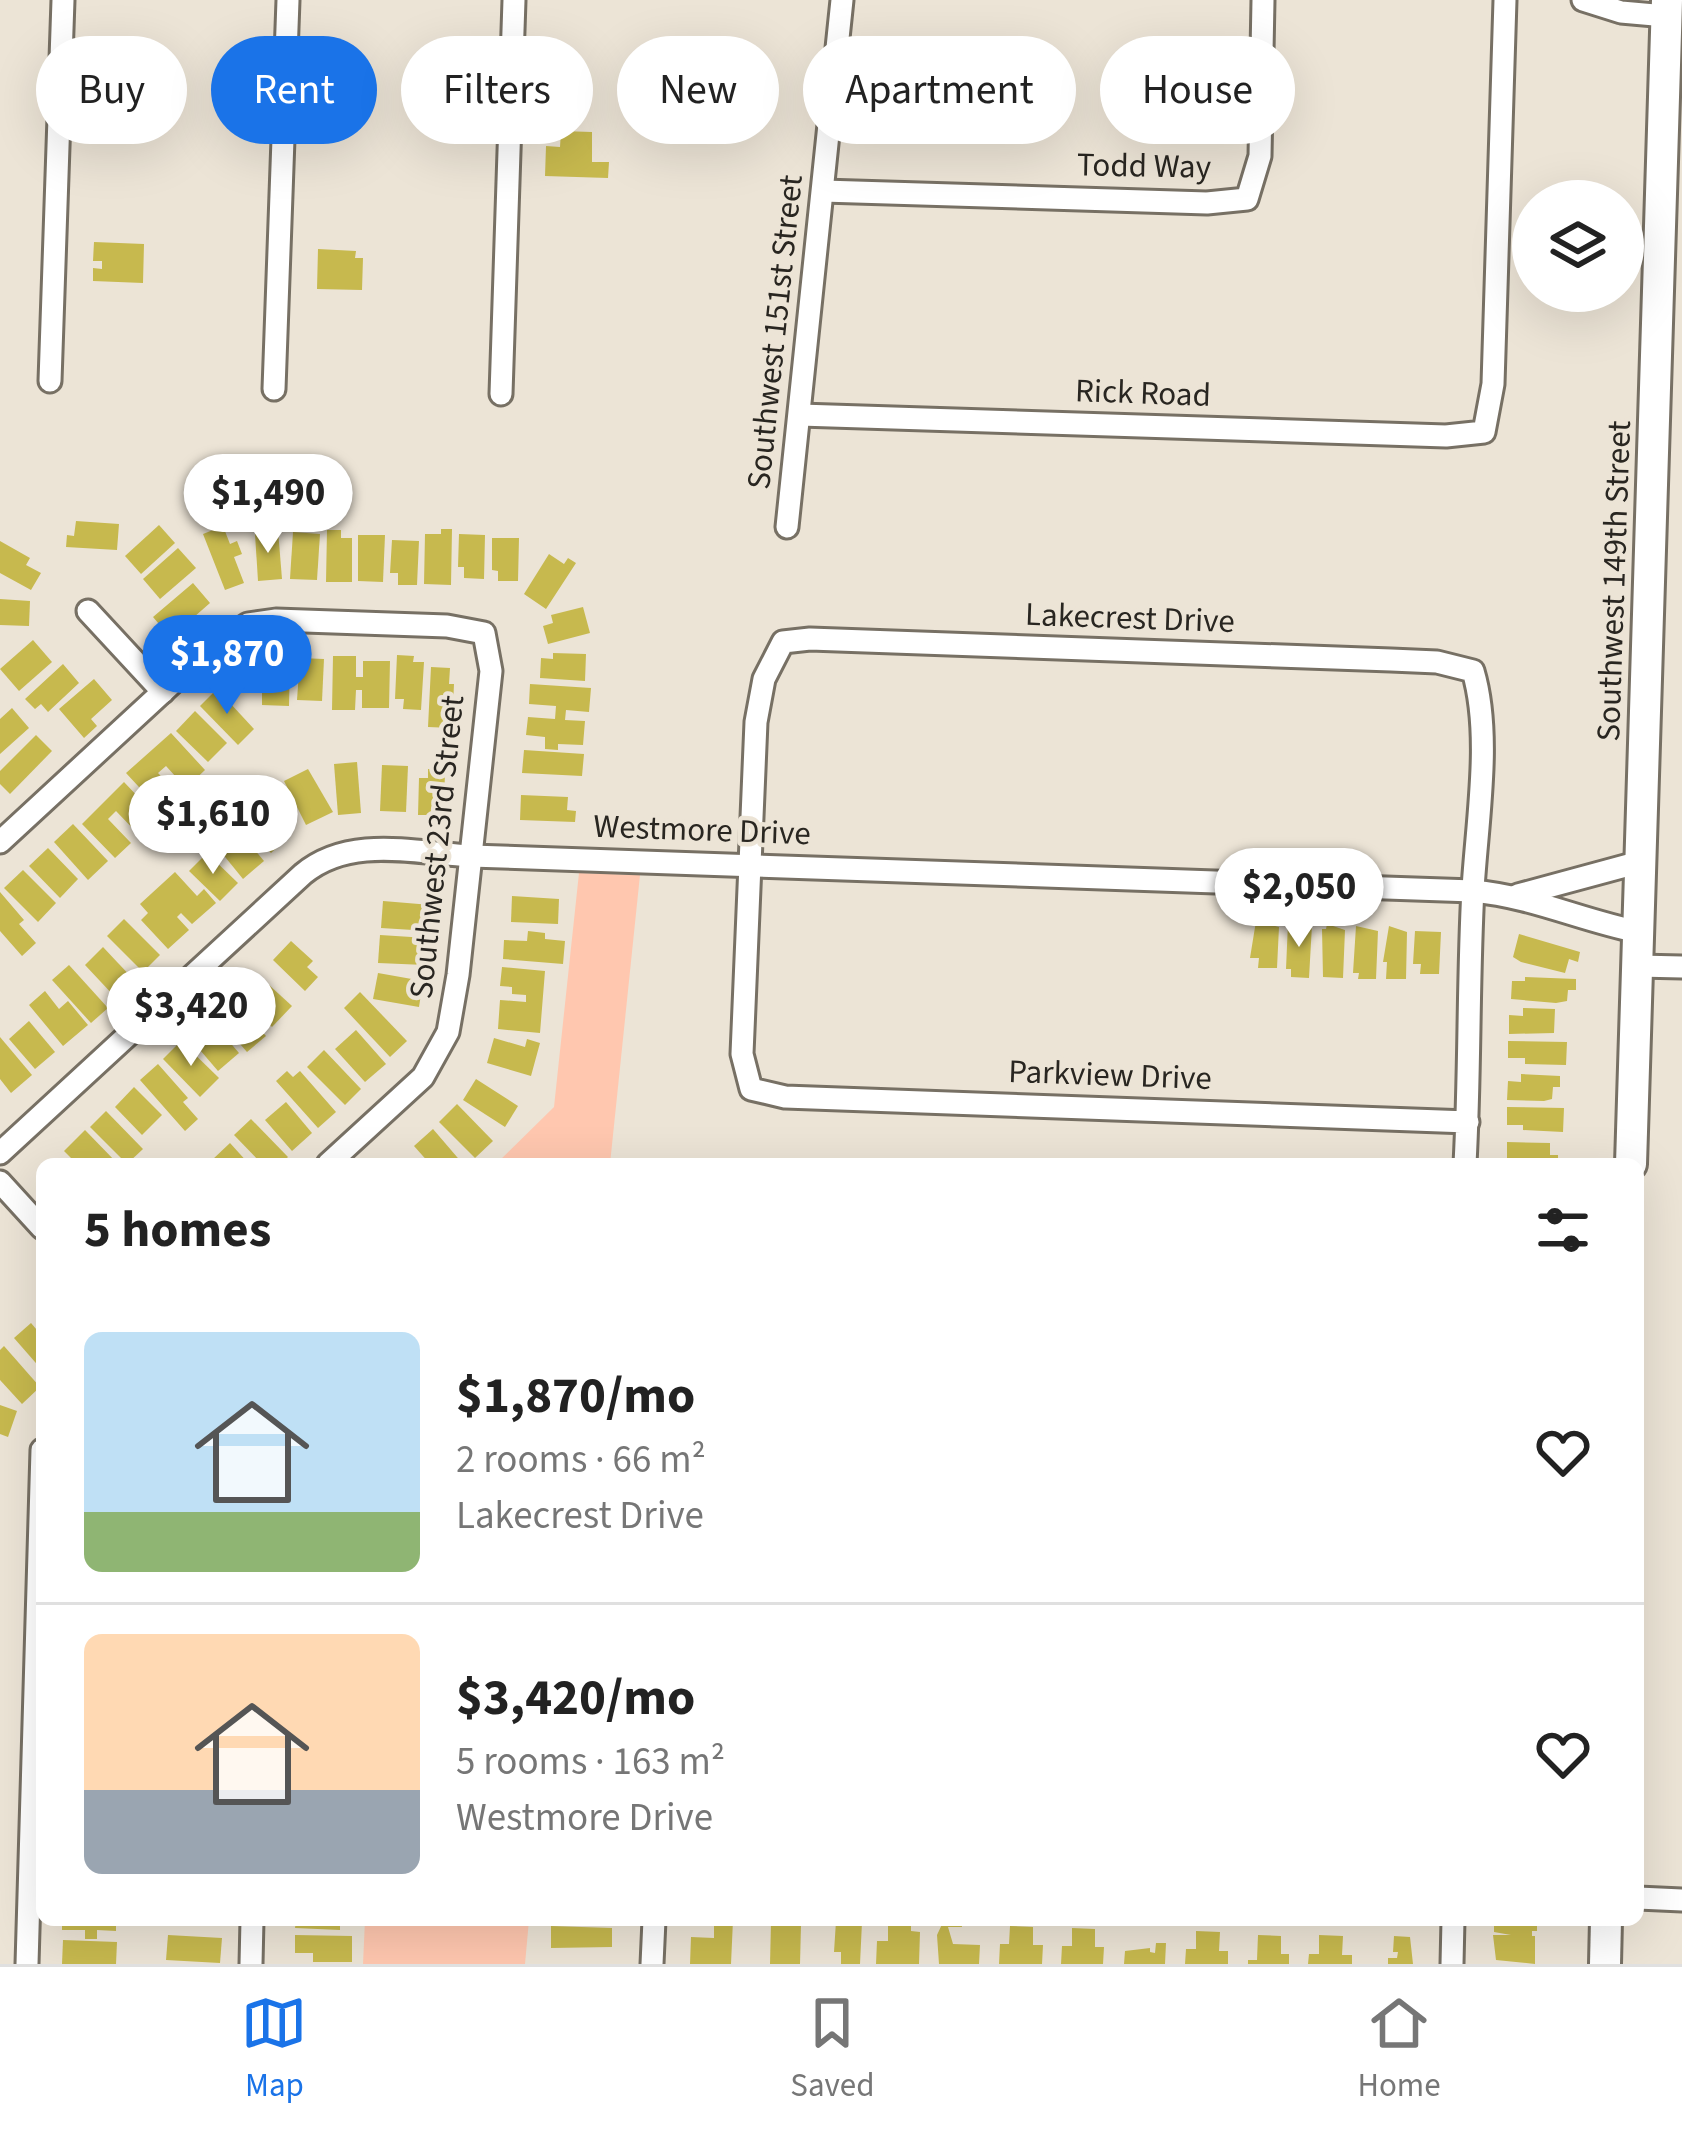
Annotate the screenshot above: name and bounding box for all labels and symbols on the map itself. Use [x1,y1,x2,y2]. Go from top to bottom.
street label: Todd Way [1077,141,1212,191]
street label: Southwest 151st Street [735,172,815,492]
street label: Rick Road [1074,367,1212,419]
street label: Southwest 149th Street [1585,420,1643,742]
pin: $1,490 [170,454,366,556]
street label: Lakecrest Drive [1024,591,1236,645]
pin: $1,870 [129,615,325,717]
street label: Southwest 23rd Street [398,693,476,1001]
pin: $1,610 [115,775,311,877]
street label: Westmore Drive [593,803,811,857]
pin: $2,050 [1201,848,1397,950]
pin: $3,420 [93,967,289,1069]
street label: Parkview Drive [1007,1048,1213,1102]

